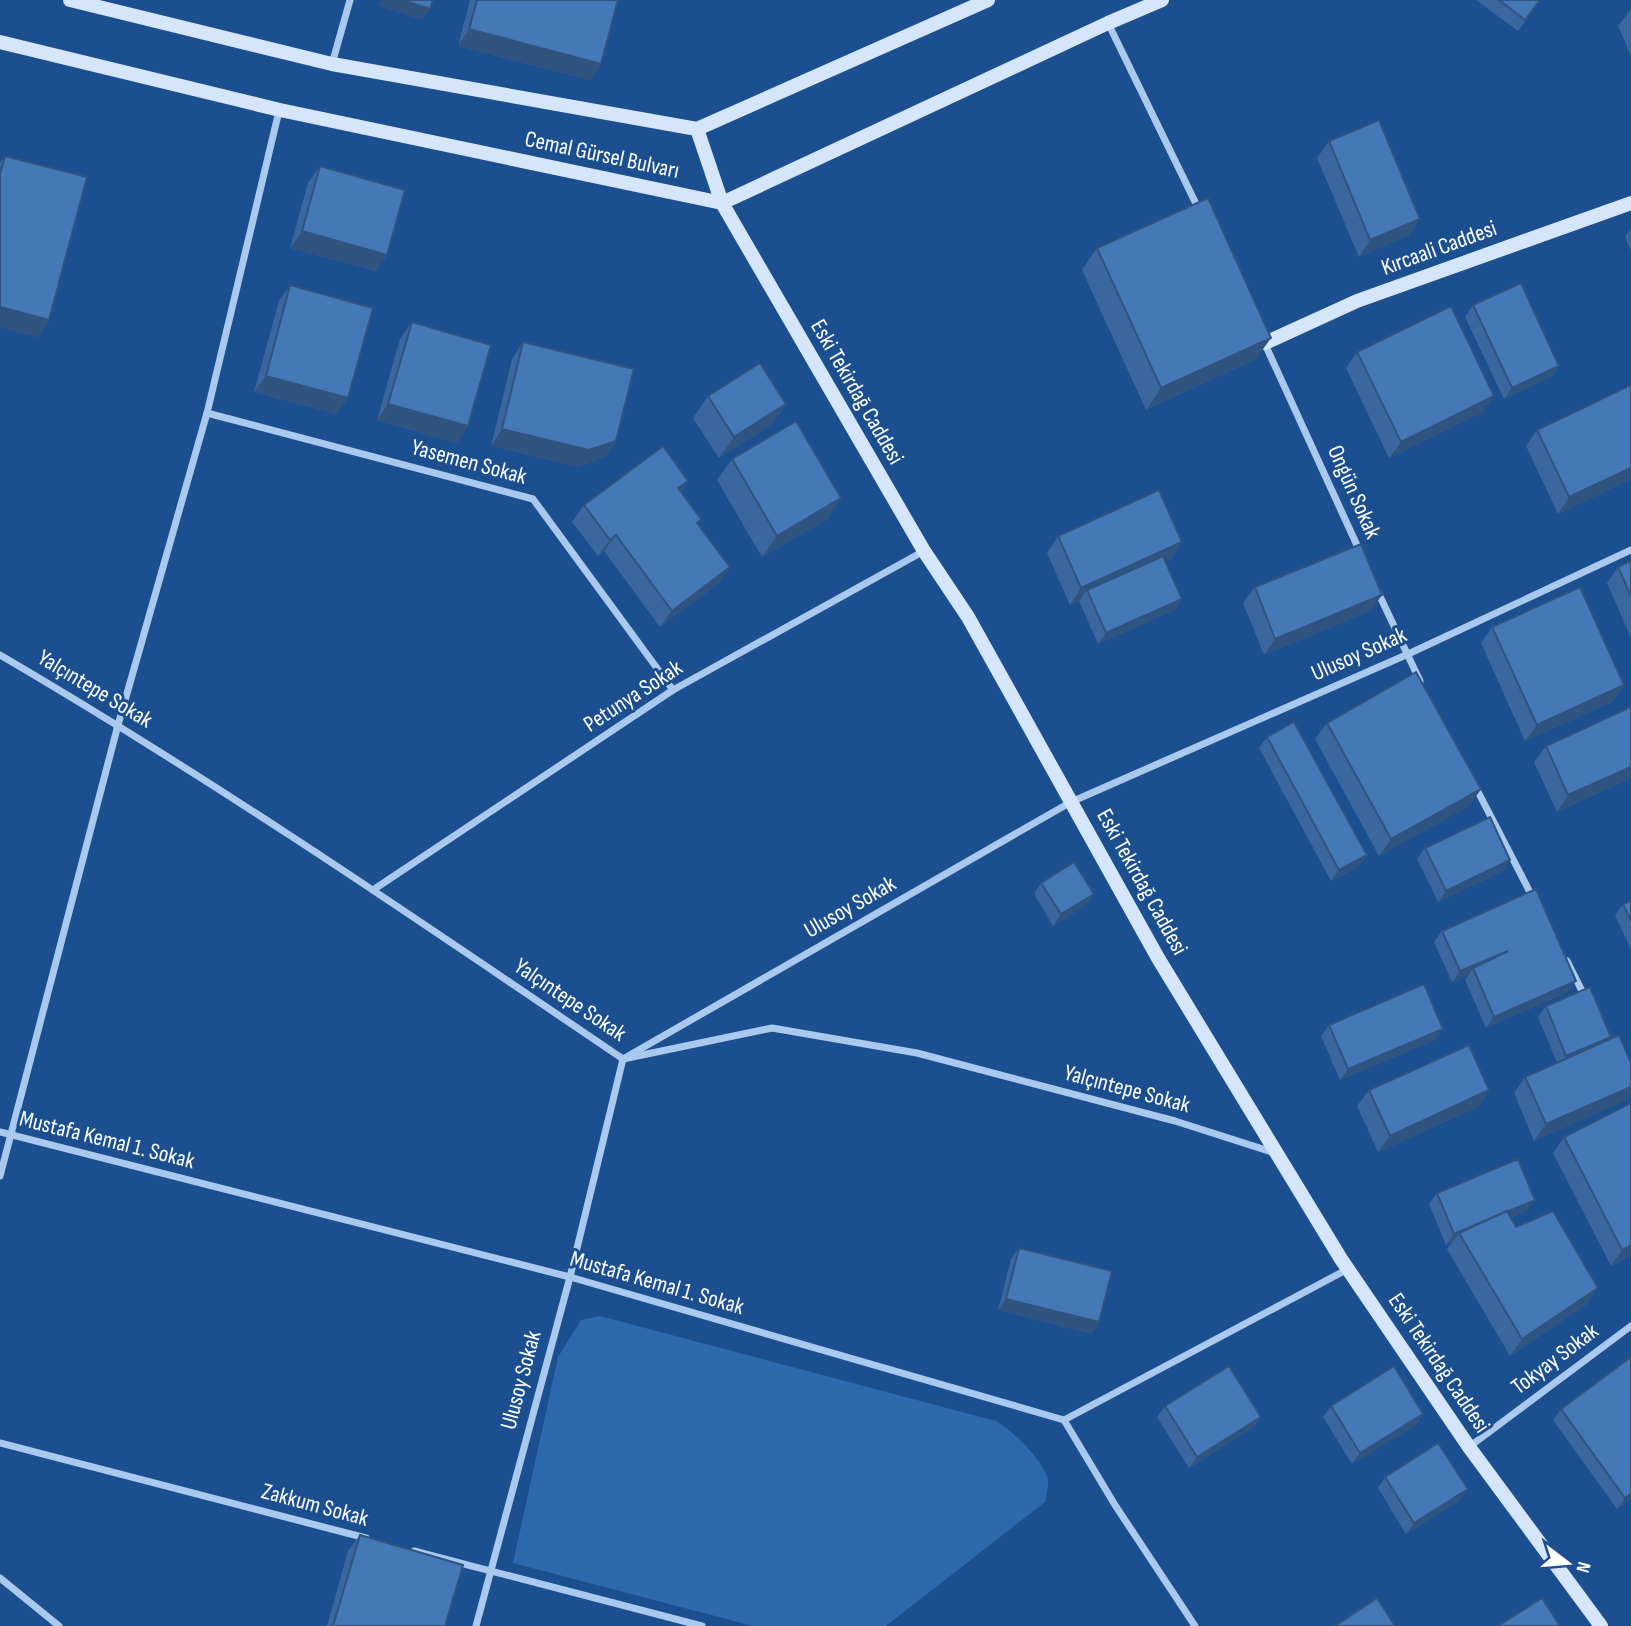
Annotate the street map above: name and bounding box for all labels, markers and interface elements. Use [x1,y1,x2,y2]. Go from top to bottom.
street label: Cemal Gürsel Bulvarı [522,125,682,185]
street label: Kırcaali Caddesi [1378,214,1500,282]
street label: Eski Tekirdağ Caddesi [804,315,910,469]
street label: Yasemen Sokak [408,433,530,491]
street label: Ongün Sokak [1321,441,1387,543]
street label: Ulusoy Sokak [1307,621,1411,687]
street label: Yalçıntepe Sokak [32,644,158,734]
street label: Petunya Sokak [578,654,688,738]
street label: Eski Tekirdağ Caddesi [1090,804,1194,960]
street label: Ulusoy Sokak [799,869,901,944]
street label: Yalçıntepe Sokak [509,952,632,1048]
street label: Yalçıntepe Sokak [1061,1059,1193,1119]
street label: Mustafa Kemal 1. Sokak [17,1105,198,1175]
street label: Mustafa Kemal 1. Sokak [567,1245,747,1321]
street label: Eski Tekirdağ Caddesi [1382,1288,1496,1438]
street label: Tokyay Sokak [1506,1317,1604,1401]
street label: Ulusoy Sokak [494,1327,548,1433]
street label: Zakkum Sokak [258,1477,372,1533]
north arrow [1533,1528,1603,1598]
text: N [1570,1559,1595,1575]

